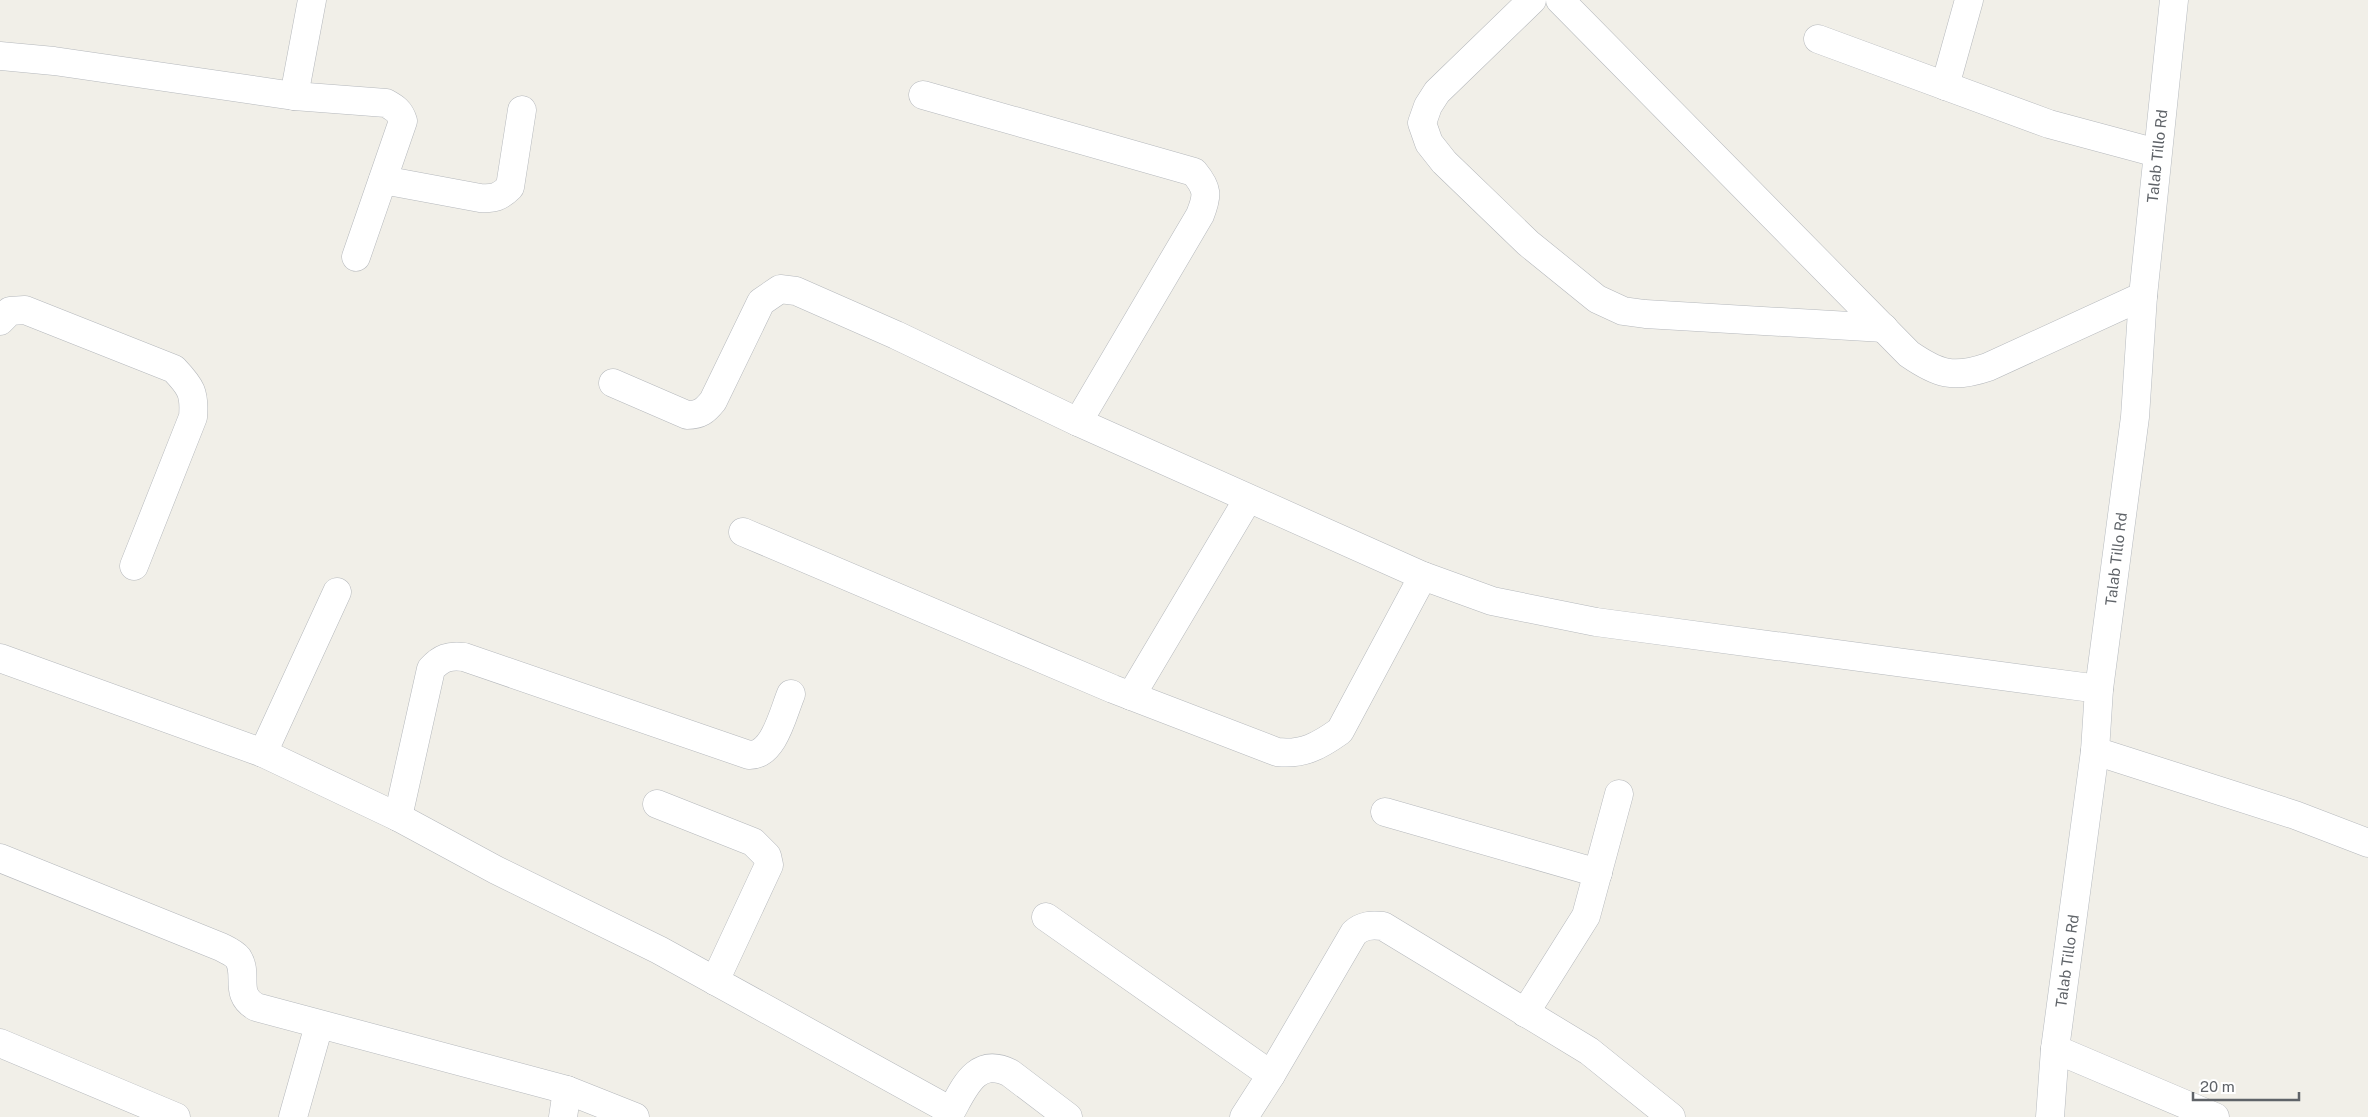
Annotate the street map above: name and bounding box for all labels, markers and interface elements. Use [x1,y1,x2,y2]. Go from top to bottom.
street label: Talab Tillo Rd [2144,109,2170,203]
street label: Talab Tillo Rd [2102,511,2130,607]
street label: Talab Tillo Rd [2052,913,2082,1009]
scale bar [2193,1070,2299,1102]
text: 20 m [2200,1078,2235,1095]

